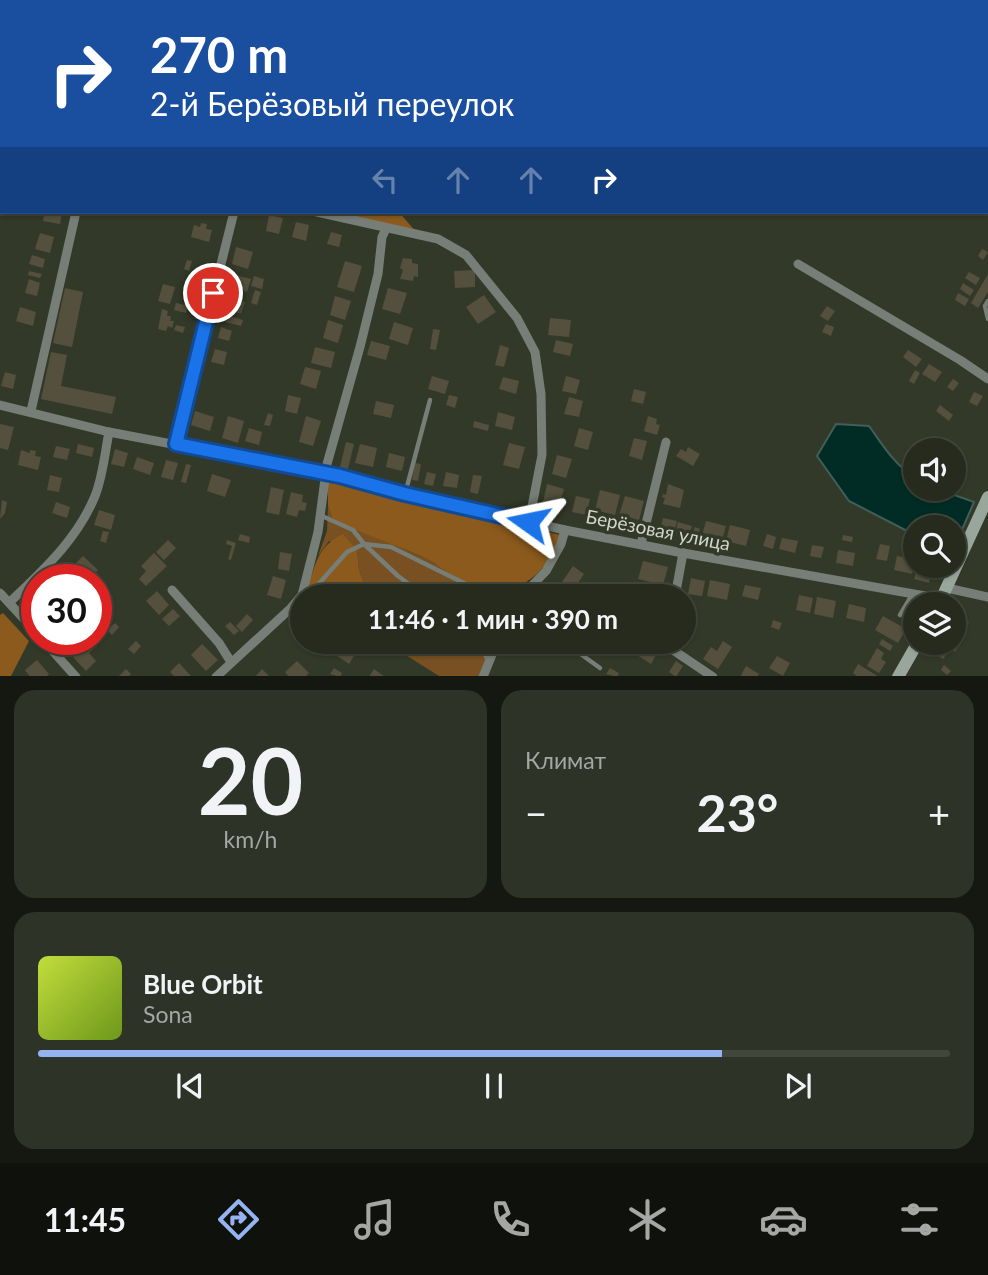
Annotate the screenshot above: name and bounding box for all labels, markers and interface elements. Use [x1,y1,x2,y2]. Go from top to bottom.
text: 270 m [150,25,288,83]
icon: right [35,28,126,119]
text: 2-й Берёзовый переулок [150,84,514,123]
icon: left [366,161,404,199]
icon: ahead [439,161,477,199]
icon: ahead [512,161,550,199]
icon: right [585,161,623,199]
pin [183,263,243,323]
icon: arrive [194,274,232,312]
map controls [903,438,966,655]
button: sound [903,438,966,501]
position arrow [491,485,565,559]
street label: Берёзовая улица [584,504,732,555]
button: search [903,515,966,578]
speed limit sign: 30 [21,564,112,655]
button: layers [903,592,966,655]
text: 11:46 · 1 мин · 390 m [368,603,618,635]
text: 20 [198,725,303,834]
text: Климат [525,746,606,774]
text: 23° [697,781,778,843]
text: − [525,790,547,836]
text: + [928,790,950,836]
text: km/h [224,825,277,853]
text: Blue Orbit [143,968,263,1000]
text: Sona [143,1000,193,1028]
icon: previous [171,1067,209,1105]
icon: pause [475,1067,513,1105]
icon: next [779,1067,817,1105]
icon: directions [214,1195,263,1244]
icon: music [350,1195,399,1244]
icon: phone [486,1195,535,1244]
icon: climate [623,1195,672,1244]
icon: car [759,1195,808,1244]
icon: filters [895,1195,944,1244]
text: 11:45 [44,1200,126,1239]

